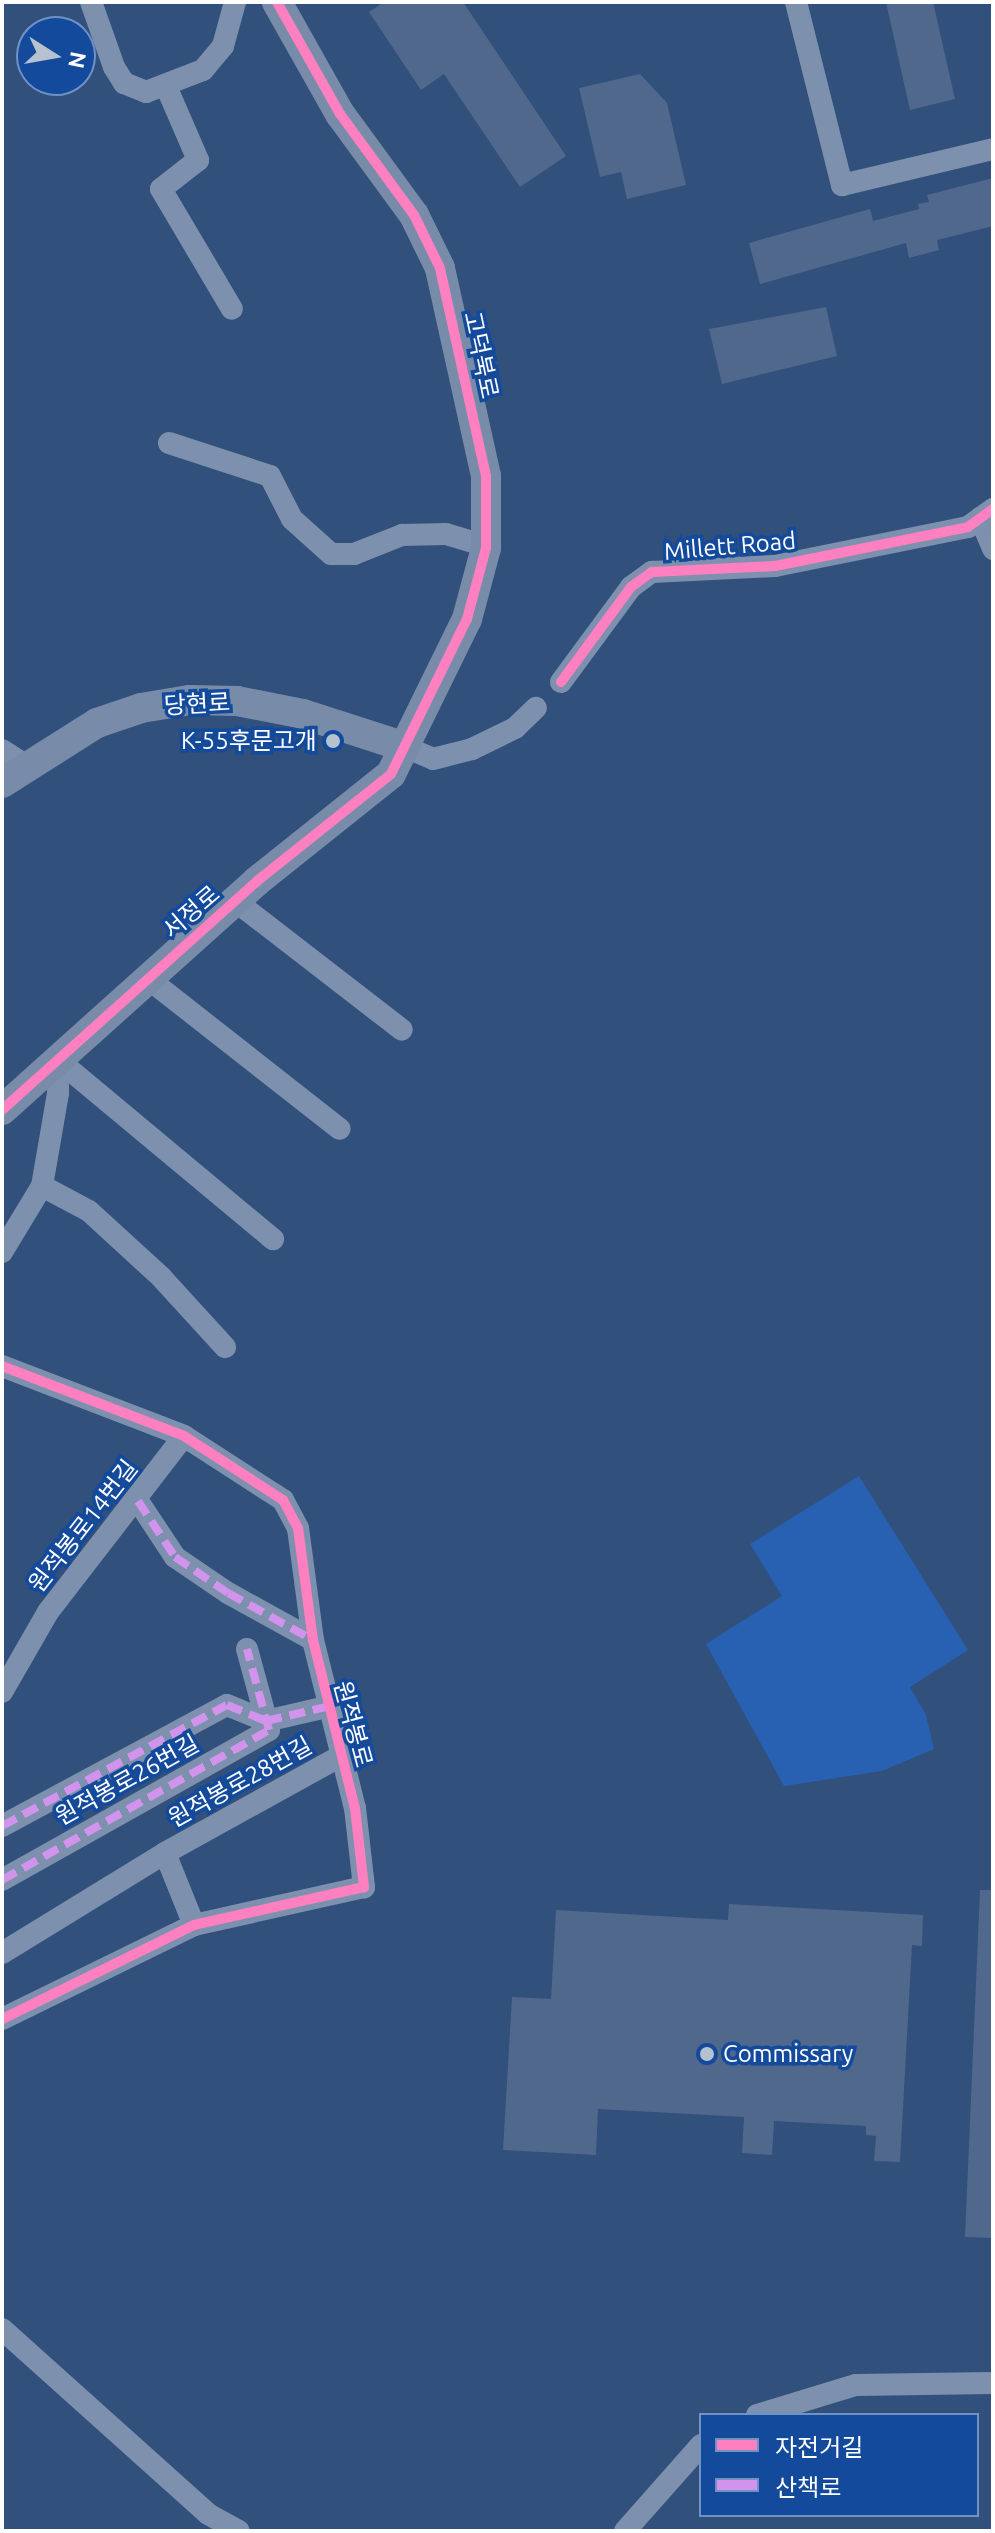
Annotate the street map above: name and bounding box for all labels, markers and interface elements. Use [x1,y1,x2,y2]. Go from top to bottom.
north arrow [16,16,96,96]
text: N [64,50,92,71]
street label: 고덕북로 [458,309,504,401]
street label: Millett Road [663,526,797,566]
street label: 당현로 [163,688,231,720]
place label: K-55후문고개 [181,727,317,755]
marker: K-55후문고개 [324,732,342,750]
street label: 서정로 [157,879,225,945]
street label: 원적봉로14번길 [23,1454,143,1598]
street label: 원적봉로 [328,1678,378,1770]
street label: 원적봉로26번길 [50,1729,204,1831]
street label: 원적봉로28번길 [163,1731,317,1833]
place label: Commissary [723,2040,853,2068]
marker: Commissary [698,2045,716,2063]
legend [699,2413,979,2517]
text: 자전거길 [775,2434,863,2461]
text: 산책로 [775,2474,841,2501]

